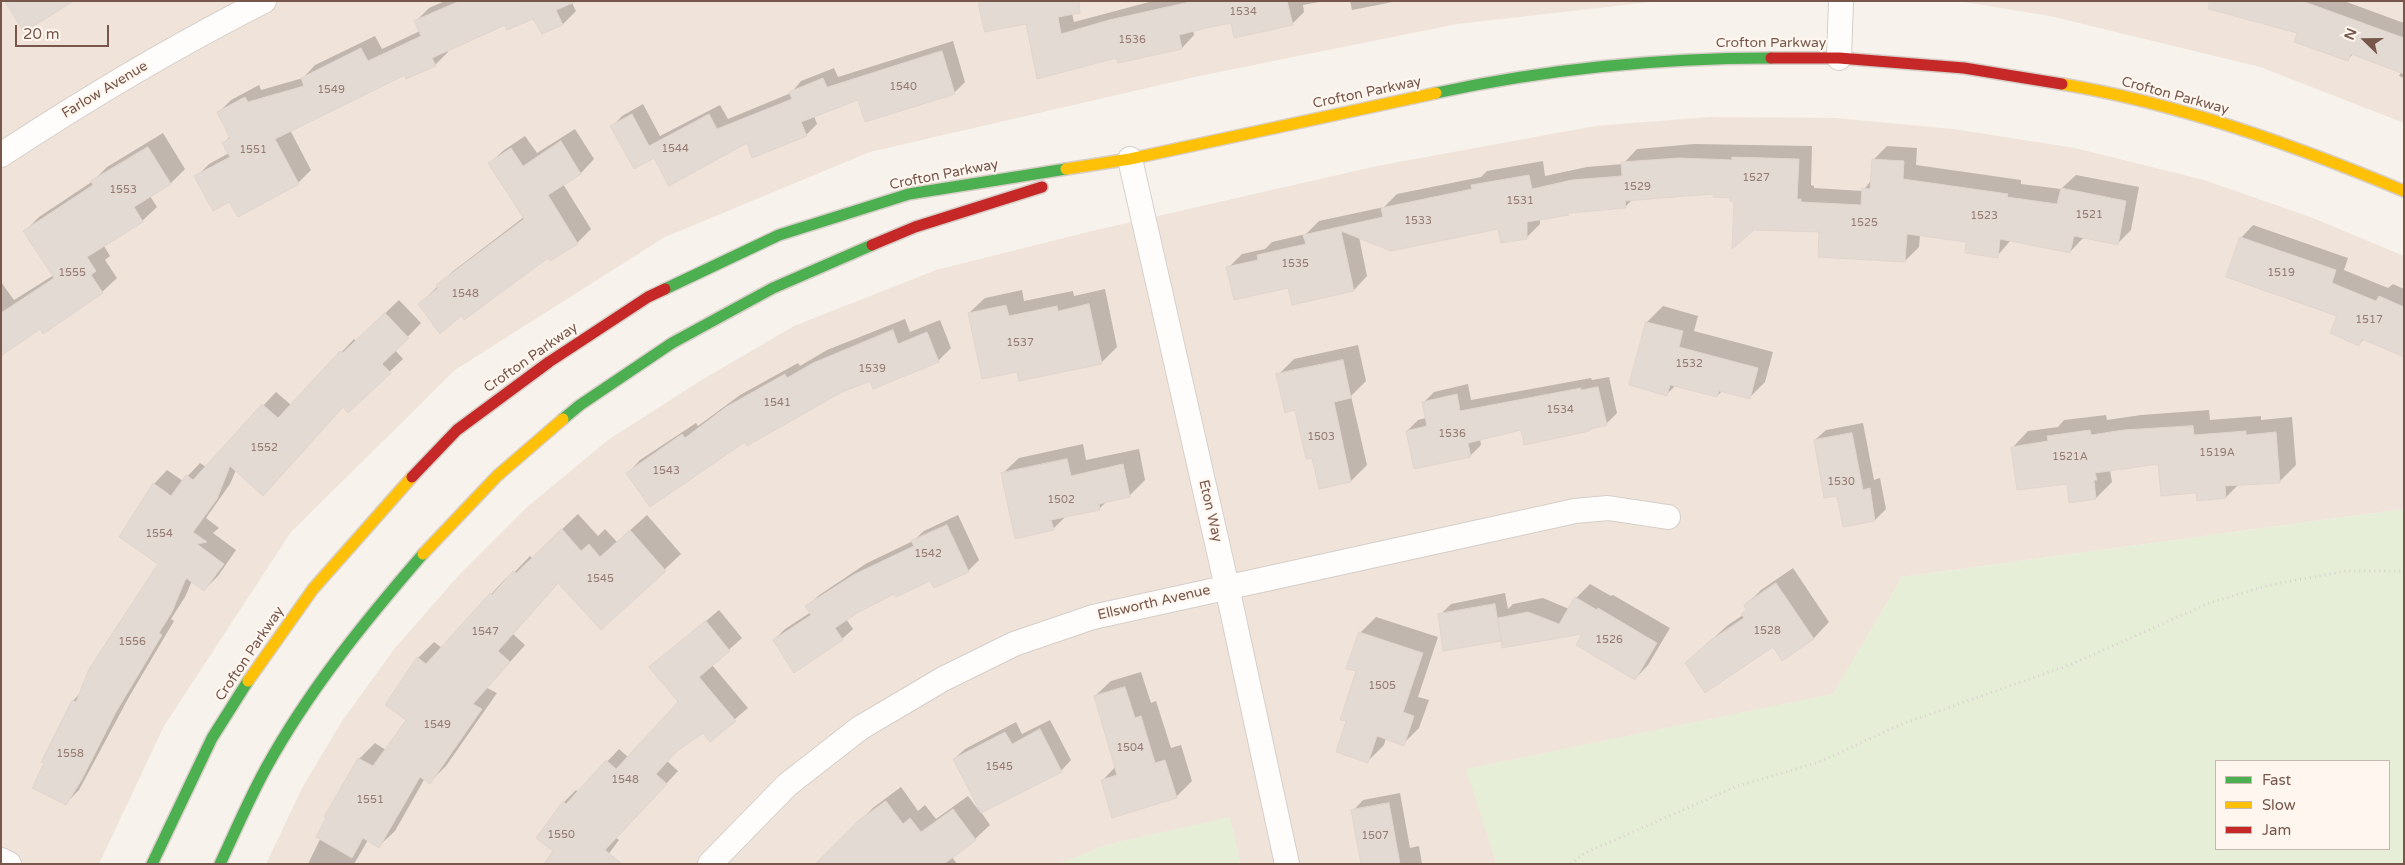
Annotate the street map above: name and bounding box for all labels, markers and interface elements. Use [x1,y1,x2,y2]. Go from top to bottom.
house number: 1534 [1229,5,1257,19]
scale bar [18,15,111,47]
north arrow [2340,15,2390,65]
text: 20 m [23,25,60,43]
text: N [2341,26,2361,43]
house number: 1536 [1118,33,1146,47]
street label: Crofton Parkway [1716,35,1826,51]
street label: Farlow Avenue [59,58,151,122]
street label: Crofton Parkway [1311,73,1423,113]
street label: Crofton Parkway [2119,74,2231,118]
house number: 1540 [889,80,917,94]
house number: 1549 [317,83,345,97]
house number: 1544 [661,142,689,156]
house number: 1551 [239,143,267,157]
street label: Crofton Parkway [888,156,1000,194]
house number: 1527 [1742,171,1770,185]
house number: 1529 [1623,180,1651,194]
house number: 1553 [109,183,137,197]
house number: 1531 [1506,194,1534,208]
house number: 1521 [2075,208,2103,222]
house number: 1523 [1970,209,1998,223]
house number: 1533 [1404,214,1432,228]
house number: 1525 [1850,216,1878,230]
house number: 1535 [1281,257,1309,271]
house number: 1555 [58,266,86,280]
house number: 1519 [2267,266,2295,280]
house number: 1548 [451,287,479,301]
house number: 1517 [2355,313,2383,327]
street label: Crofton Parkway [481,319,581,397]
house number: 1537 [1006,336,1034,350]
house number: 1532 [1675,357,1703,371]
house number: 1539 [858,362,886,376]
house number: 1541 [763,396,791,410]
house number: 1534 [1546,403,1574,417]
house number: 1536 [1438,427,1466,441]
house number: 1503 [1307,430,1335,444]
house number: 1552 [250,441,278,455]
house number: 1519A [2199,446,2235,460]
house number: 1521A [2052,450,2088,464]
house number: 1543 [652,464,680,478]
house number: 1530 [1827,475,1855,489]
street label: Eton Way [1195,478,1225,544]
house number: 1502 [1047,493,1075,507]
house number: 1554 [145,527,173,541]
house number: 1542 [914,547,942,561]
house number: 1545 [586,572,614,586]
street label: Ellsworth Avenue [1096,582,1212,624]
street label: Crofton Parkway [212,603,288,705]
house number: 1528 [1753,624,1781,638]
house number: 1547 [471,625,499,639]
house number: 1526 [1595,633,1623,647]
house number: 1556 [118,635,146,649]
house number: 1505 [1368,679,1396,693]
house number: 1549 [423,718,451,732]
house number: 1504 [1116,741,1144,755]
house number: 1558 [56,747,84,761]
house number: 1545 [985,760,1013,774]
legend [2215,760,2390,850]
text: Fast [2262,771,2291,789]
house number: 1548 [611,773,639,787]
house number: 1551 [356,793,384,807]
text: Slow [2262,796,2296,814]
text: Jam [2262,821,2291,839]
house number: 1550 [547,828,575,842]
house number: 1507 [1361,829,1389,843]

